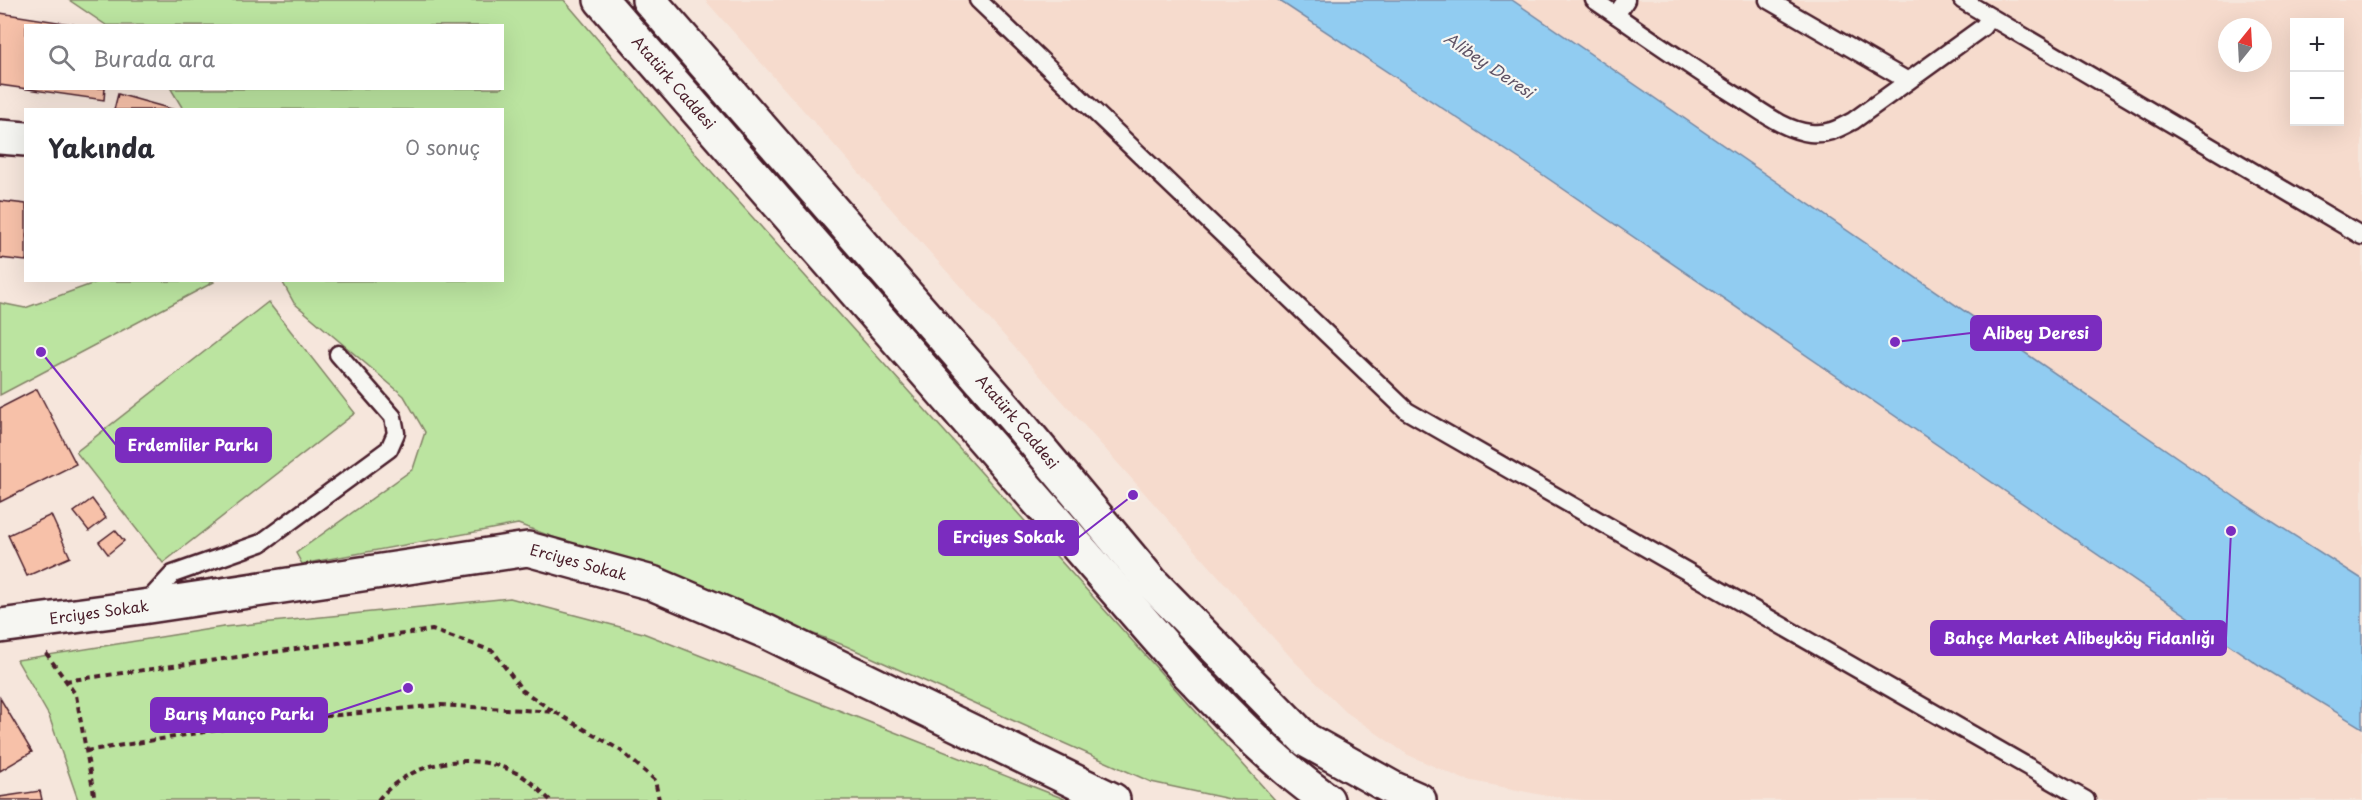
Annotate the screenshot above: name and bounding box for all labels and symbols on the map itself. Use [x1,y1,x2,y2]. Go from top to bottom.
north arrow [2218,18,2272,72]
water label: Alibey Deresi [1440,25,1541,105]
street label: Atatürk Caddesi [627,30,722,134]
callout: Alibey Deresi [1971,316,2101,350]
text: Alibey Deresi [1983,320,2089,344]
street label: Atatürk Caddesi [971,369,1065,473]
callout: Erdemliler Parkı [116,428,271,462]
text: Erdemliler Parkı [128,432,258,456]
callout: Erciyes Sokak [939,521,1078,555]
text: Erciyes Sokak [953,524,1066,548]
street label: Erciyes Sokak [528,537,631,586]
street label: Erciyes Sokak [48,593,150,629]
callout: Bahçe Market Alibeyköy Fidanlığı [1931,621,2226,655]
text: Bahçe Market Alibeyköy Fidanlığı [1943,625,2215,649]
callout: Barış Manço Parkı [151,698,327,732]
text: Barış Manço Parkı [164,701,314,725]

